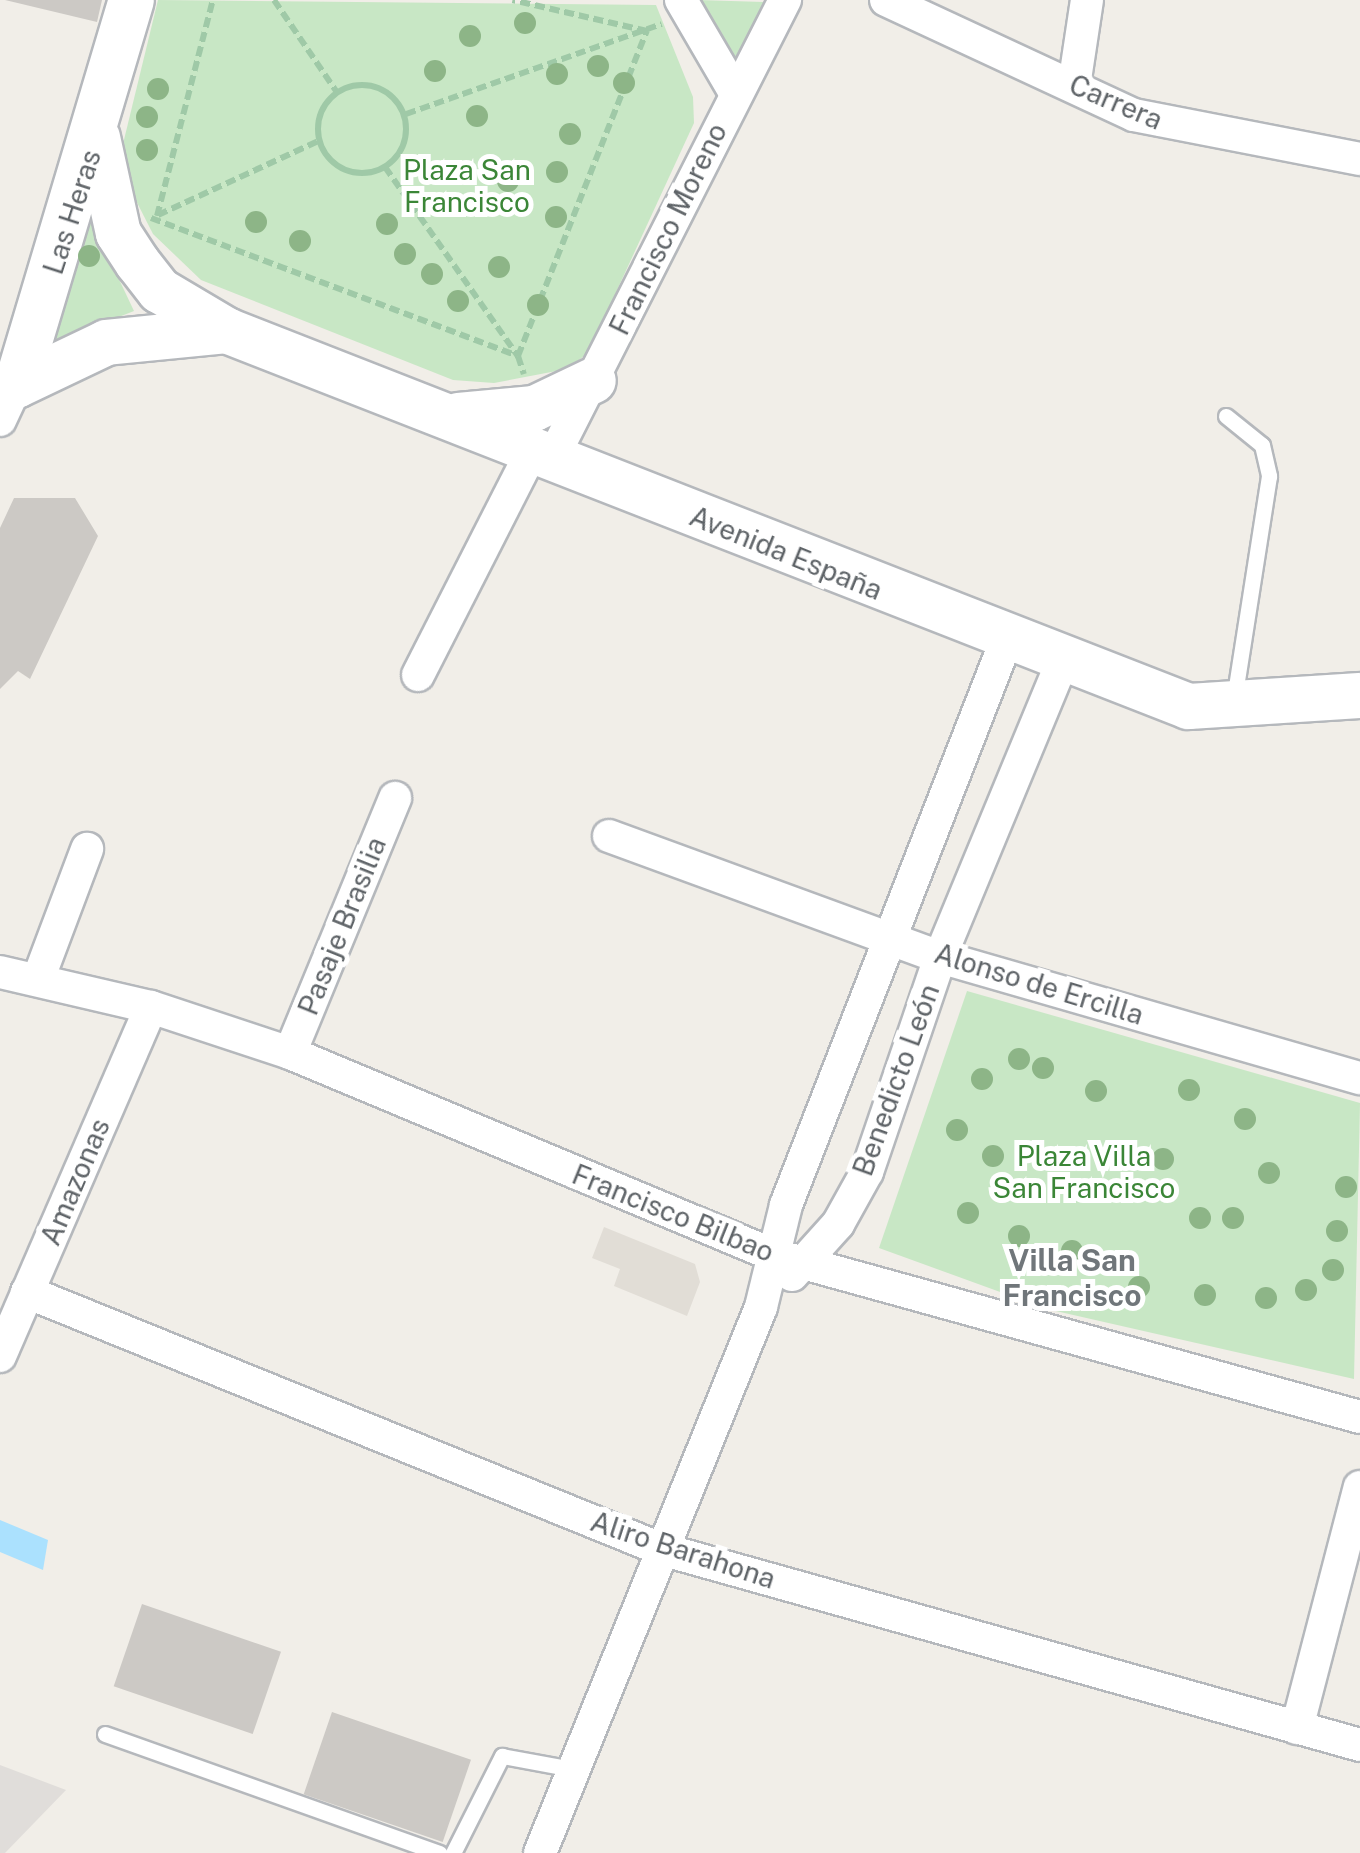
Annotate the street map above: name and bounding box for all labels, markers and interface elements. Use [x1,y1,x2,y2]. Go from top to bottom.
street label: Carrera [1064,67,1168,137]
street label: Francisco Moreno [602,118,734,340]
street label: Las Heras [36,145,108,279]
park label: Plaza San Francisco [403,153,531,219]
street label: Avenida España [685,499,887,607]
street label: Pasaje Brasilia [291,832,393,1020]
street label: Alonso de Ercilla [930,936,1148,1032]
street label: Benedicto León [846,979,946,1181]
street label: Amazonas [33,1114,117,1250]
park label: Plaza Villa San Francisco [993,1139,1175,1205]
street label: Francisco Bilbao [567,1157,779,1269]
district label: Villa San Francisco [1003,1242,1141,1312]
street label: Aliro Barahona [586,1504,780,1596]

